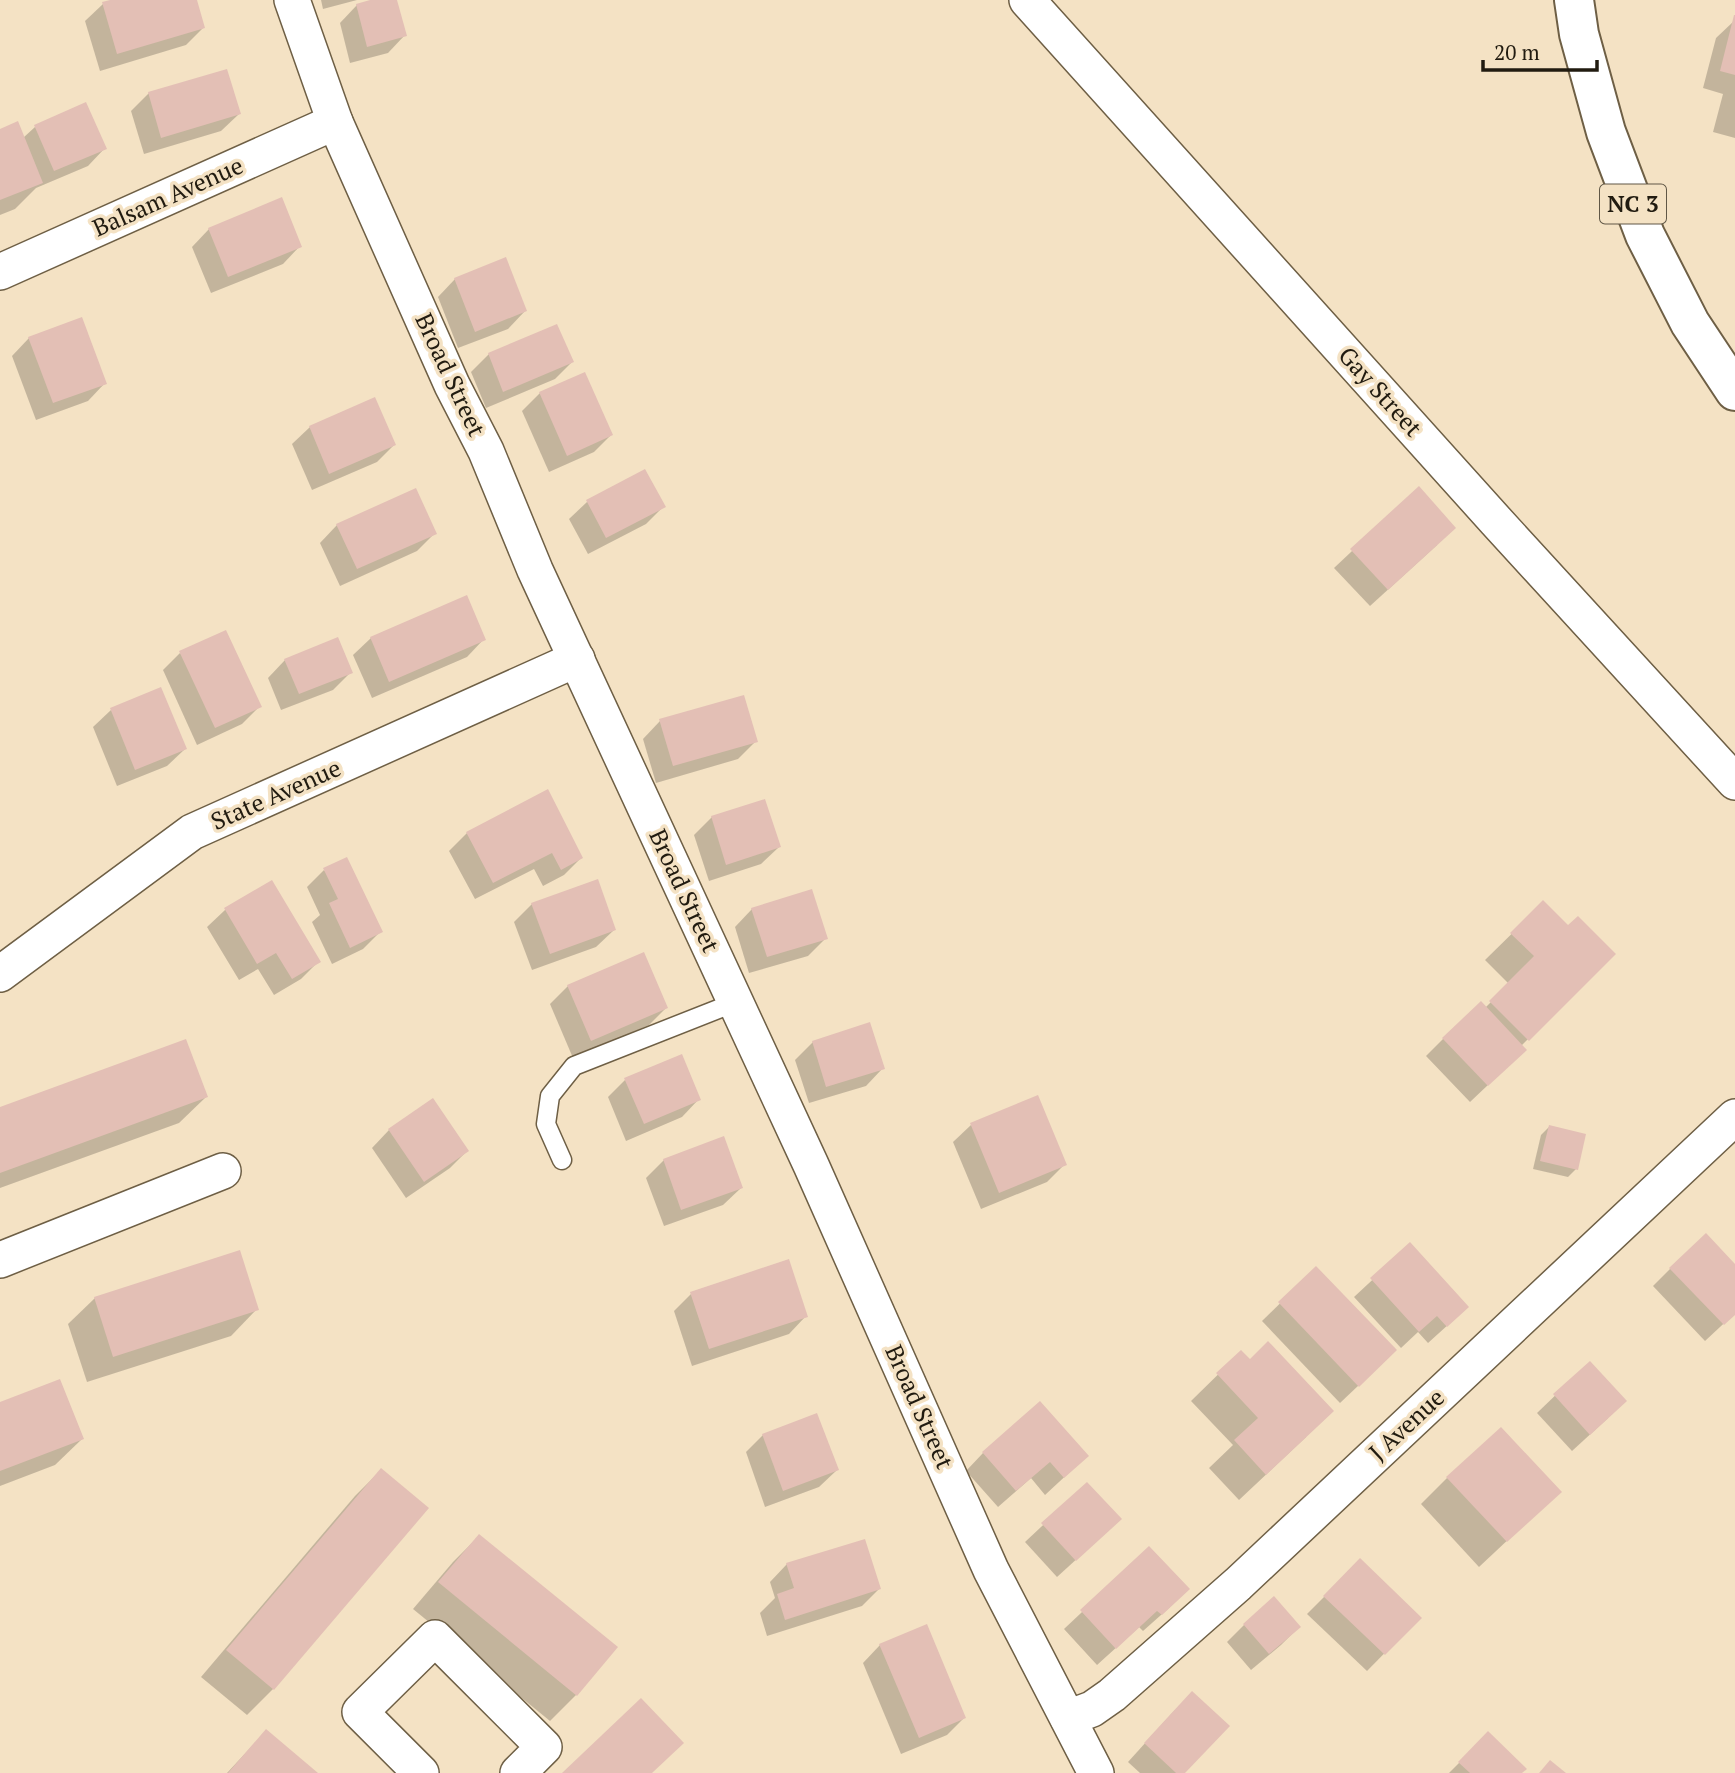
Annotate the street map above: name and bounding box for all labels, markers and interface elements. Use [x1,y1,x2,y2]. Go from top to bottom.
scale bar [1483,28,1597,72]
text: 20 m [1494,38,1540,66]
street label: Balsam Avenue [87,149,248,244]
road number: NC 3 [1600,184,1666,224]
street label: Broad Street [408,308,493,441]
street label: Gay Street [1332,340,1430,443]
street label: State Avenue [206,751,346,837]
street label: Broad Street [642,824,727,957]
street label: Broad Street [878,1340,962,1474]
street label: J Avenue [1362,1381,1451,1467]

